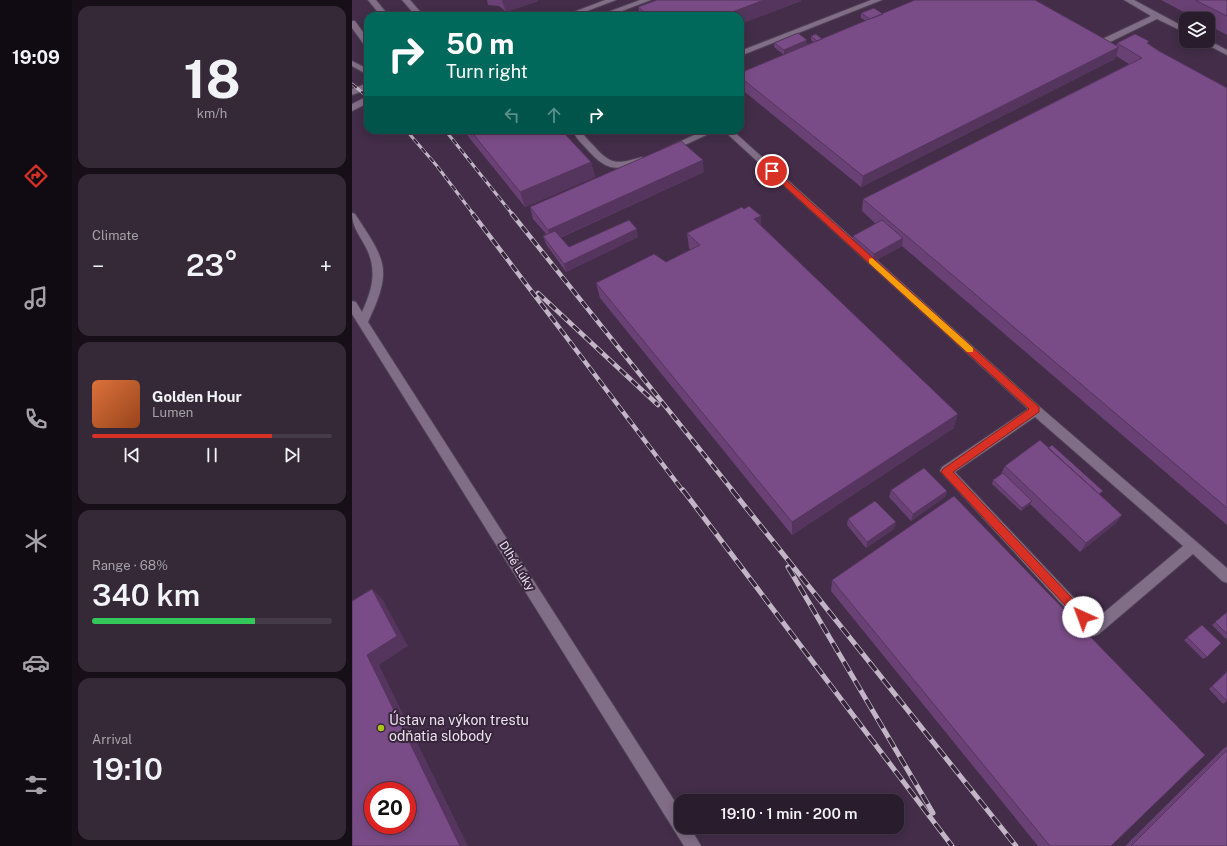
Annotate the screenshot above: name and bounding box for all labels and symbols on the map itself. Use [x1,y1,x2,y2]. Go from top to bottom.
pin [755,154,789,188]
street label: Dlhé Lúky [496,539,538,594]
position arrow [1062,596,1104,638]
place label: Ústav na výkon trestu odňatia slobody [389,710,529,744]
marker: Ústav na výkon trestu odňatia slobody [376,723,386,733]
speed limit sign: 20 [364,782,416,834]

